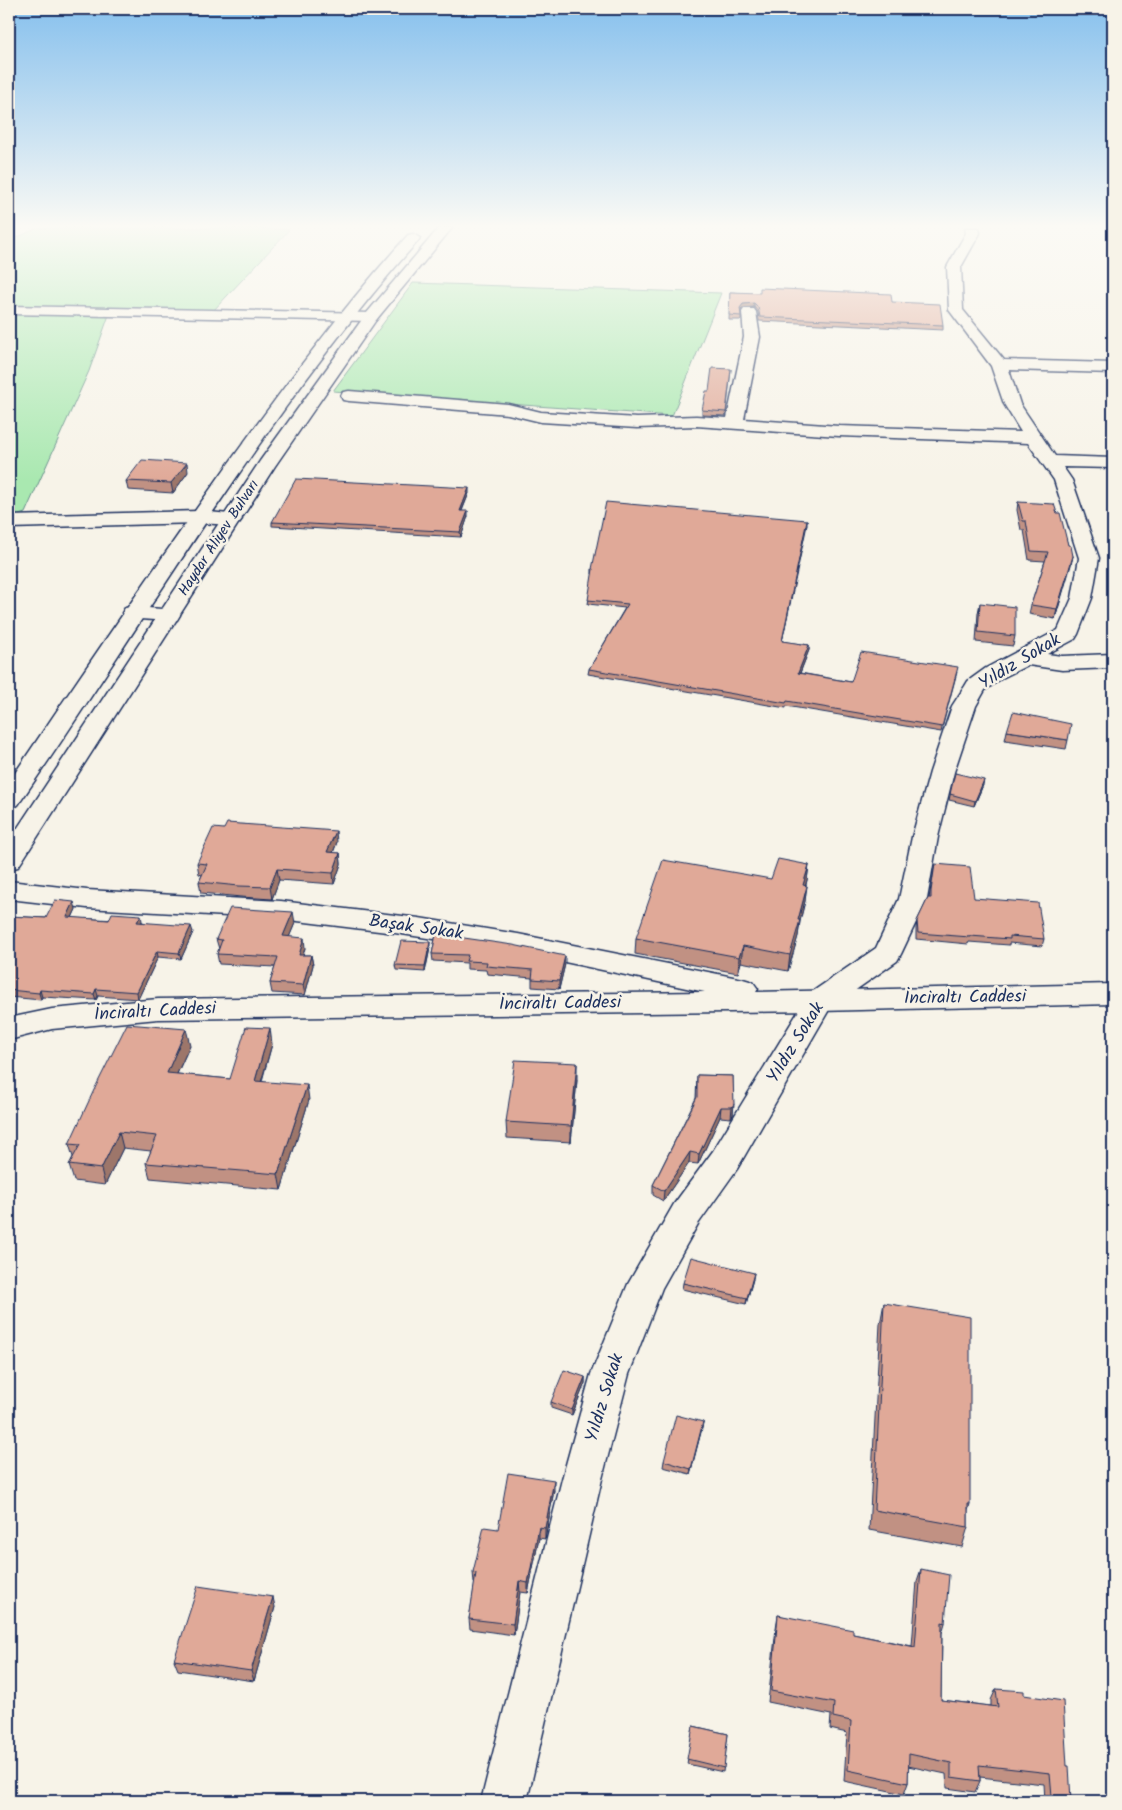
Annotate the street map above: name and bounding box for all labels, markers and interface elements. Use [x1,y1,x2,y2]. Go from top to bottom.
street label: Haydar Aliyev Bulvarı [172,475,266,601]
street label: Yıldız Sokak [973,626,1067,698]
street label: Başak Sokak [367,907,465,949]
street label: İnciraltı Caddesi [904,982,1027,1014]
street label: İnciraltı Caddesi [499,988,622,1020]
street label: İnciraltı Caddesi [93,994,218,1030]
street label: Yıldız Sokak [760,996,833,1089]
street label: Yıldız Sokak [578,1350,632,1446]

